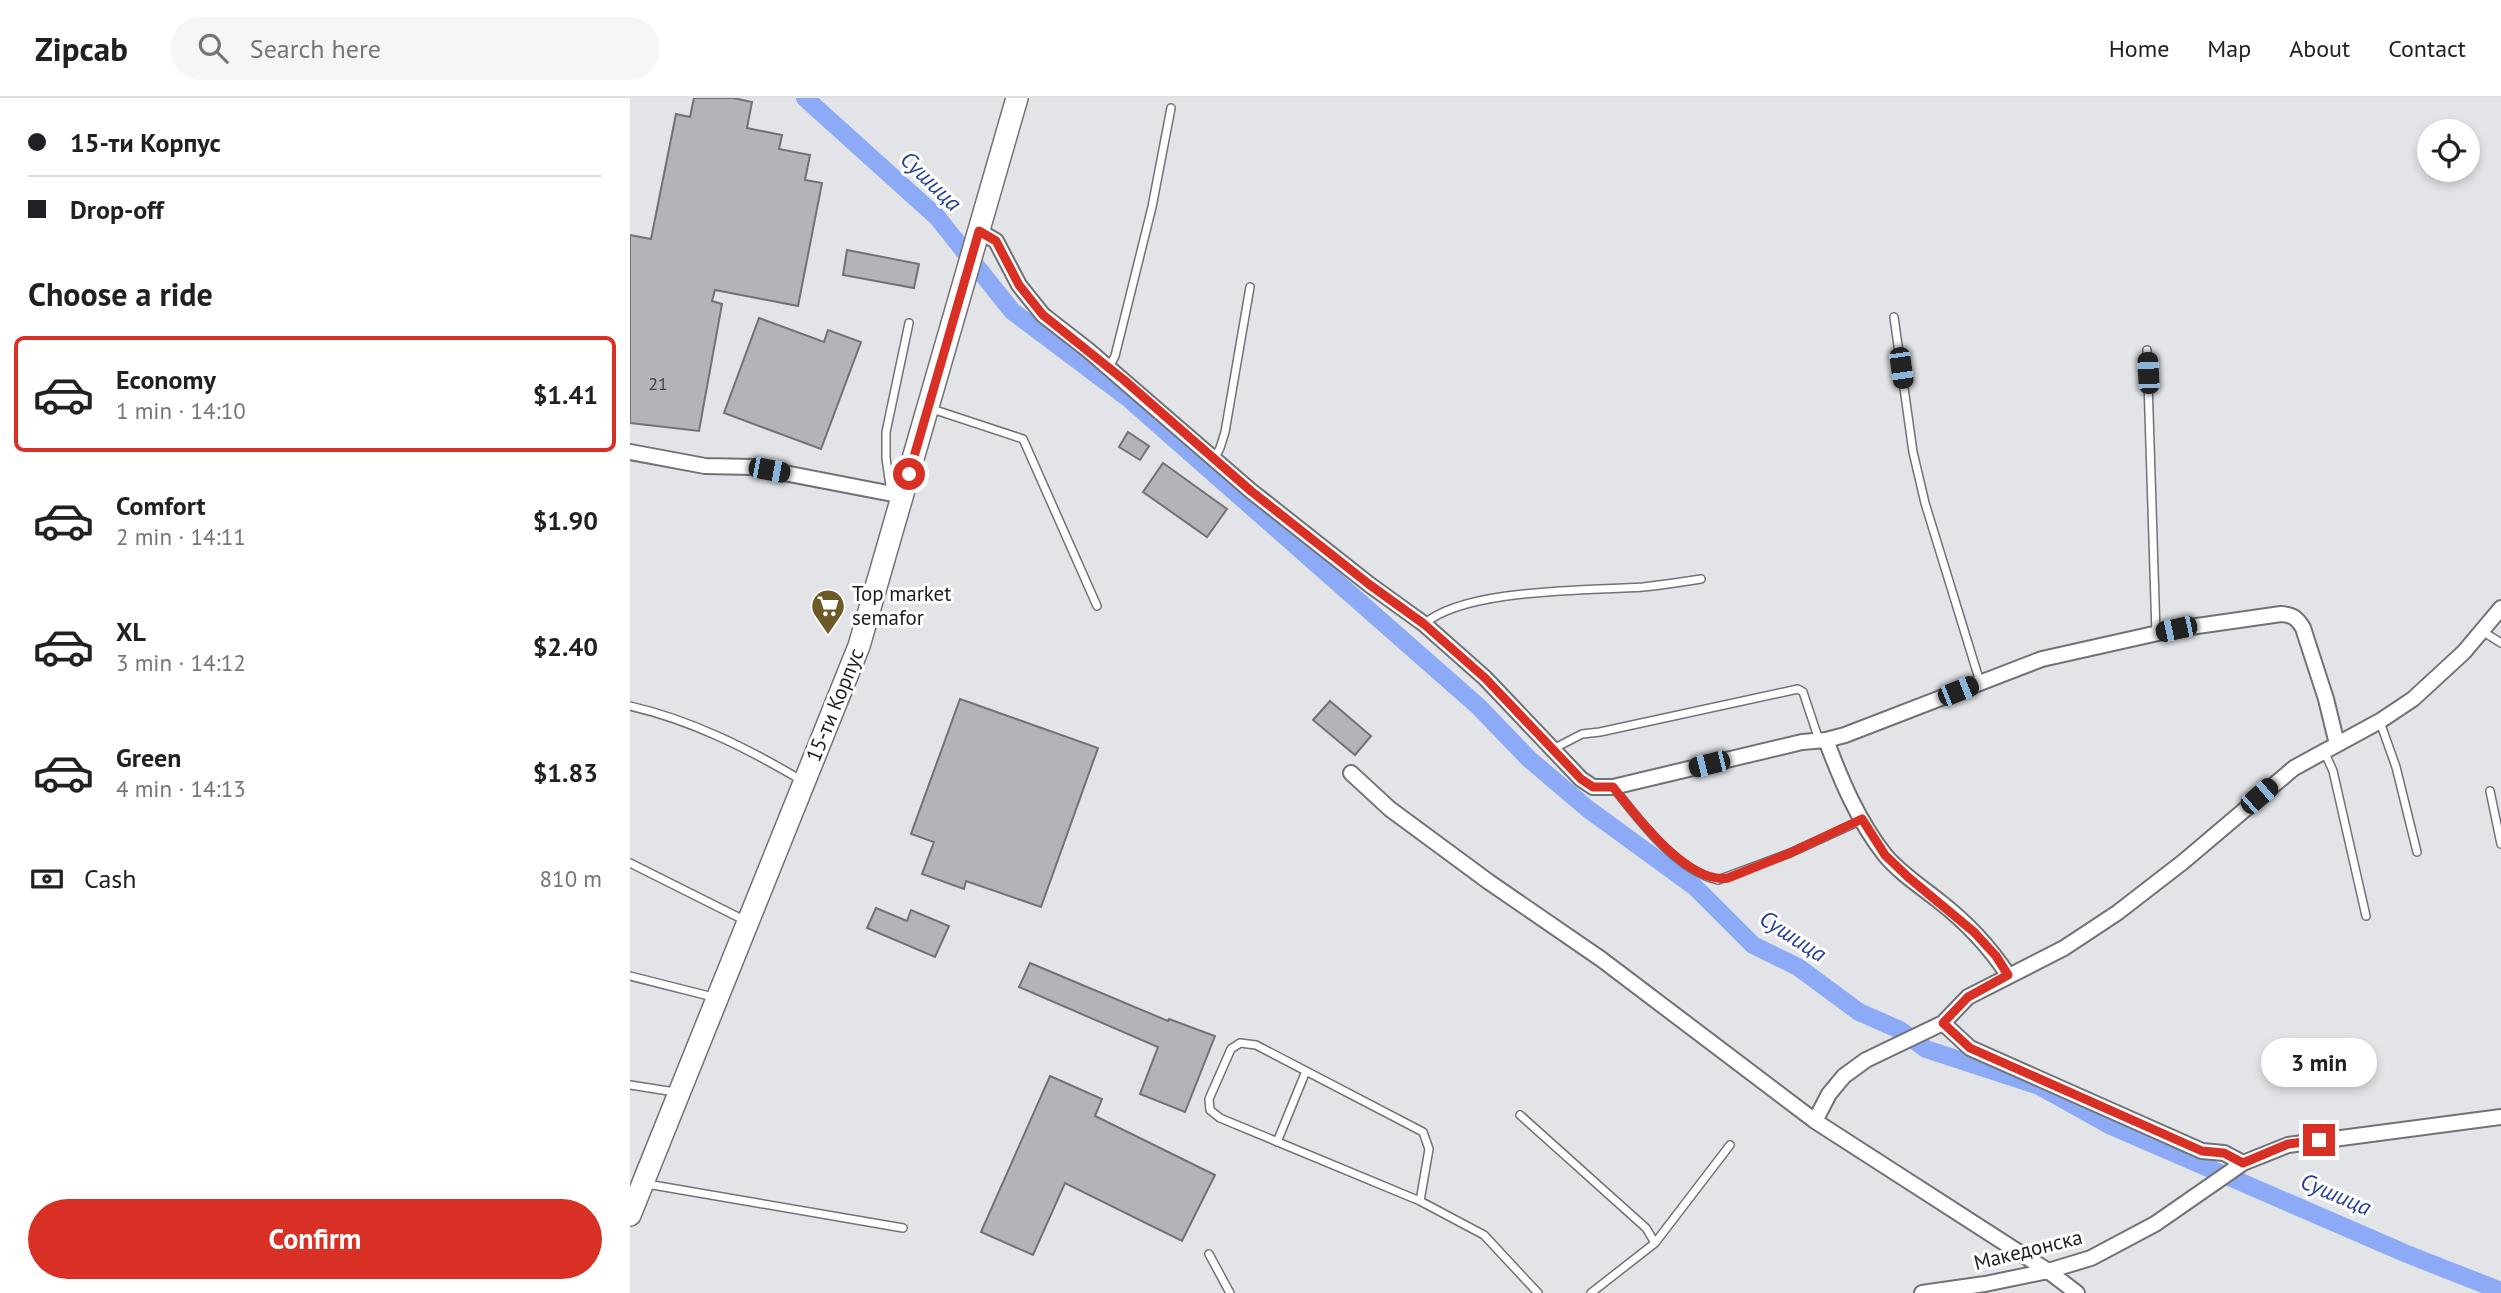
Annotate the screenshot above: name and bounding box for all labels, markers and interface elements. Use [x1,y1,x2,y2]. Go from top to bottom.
search box [170,17,660,80]
text: Zipcab [35,27,128,70]
icon: search [194,29,232,67]
text: Search here [250,32,381,65]
text: Home [2109,33,2169,64]
text: Map [2207,33,2251,64]
text: About [2289,33,2350,64]
text: Contact [2388,33,2466,64]
map controls [2417,119,2480,182]
button: locate [2417,119,2480,182]
text: 15-ти Корпус [70,126,221,159]
water label: Сушица [895,145,968,217]
text: Drop-off [70,193,164,226]
text: Choose a ride [28,273,213,315]
car [1888,346,1915,390]
car [2137,351,2160,395]
icon: car [32,363,95,426]
text: Economy [116,363,216,396]
house number: 21 [648,372,668,395]
text: $1.41 [533,378,598,411]
text: 1 min · 14:10 [116,396,246,425]
car [747,456,792,484]
route start [893,458,925,490]
icon: car [32,489,95,552]
text: Comfort [116,489,206,522]
text: $1.90 [533,504,598,537]
text: 2 min · 14:11 [116,522,246,551]
place label: Top market semafor [852,580,951,631]
supermarket icon: Top market semafor [809,587,847,636]
car [2154,614,2199,644]
icon: car [32,615,95,678]
text: XL [116,615,146,648]
text: $2.40 [533,630,598,663]
street label: 15-ти Корпус [800,644,870,765]
text: 3 min · 14:12 [116,648,246,677]
car [1935,673,1982,709]
icon: car [32,741,95,804]
text: Green [116,741,181,774]
car [1687,749,1732,779]
text: $1.83 [533,756,598,789]
text: 4 min · 14:13 [116,774,246,803]
car [2237,774,2282,818]
icon: cash [28,860,66,898]
text: Cash [84,862,136,895]
text: 810 m [540,864,602,893]
water label: Сушица [1754,903,1832,968]
callout: 3 min [2261,1038,2377,1088]
text: 3 min [2291,1048,2347,1077]
route end [2303,1124,2335,1156]
water label: Сушица [2297,1166,2376,1221]
button: Confirm [28,1199,602,1279]
street label: Македонска [1971,1223,2085,1276]

